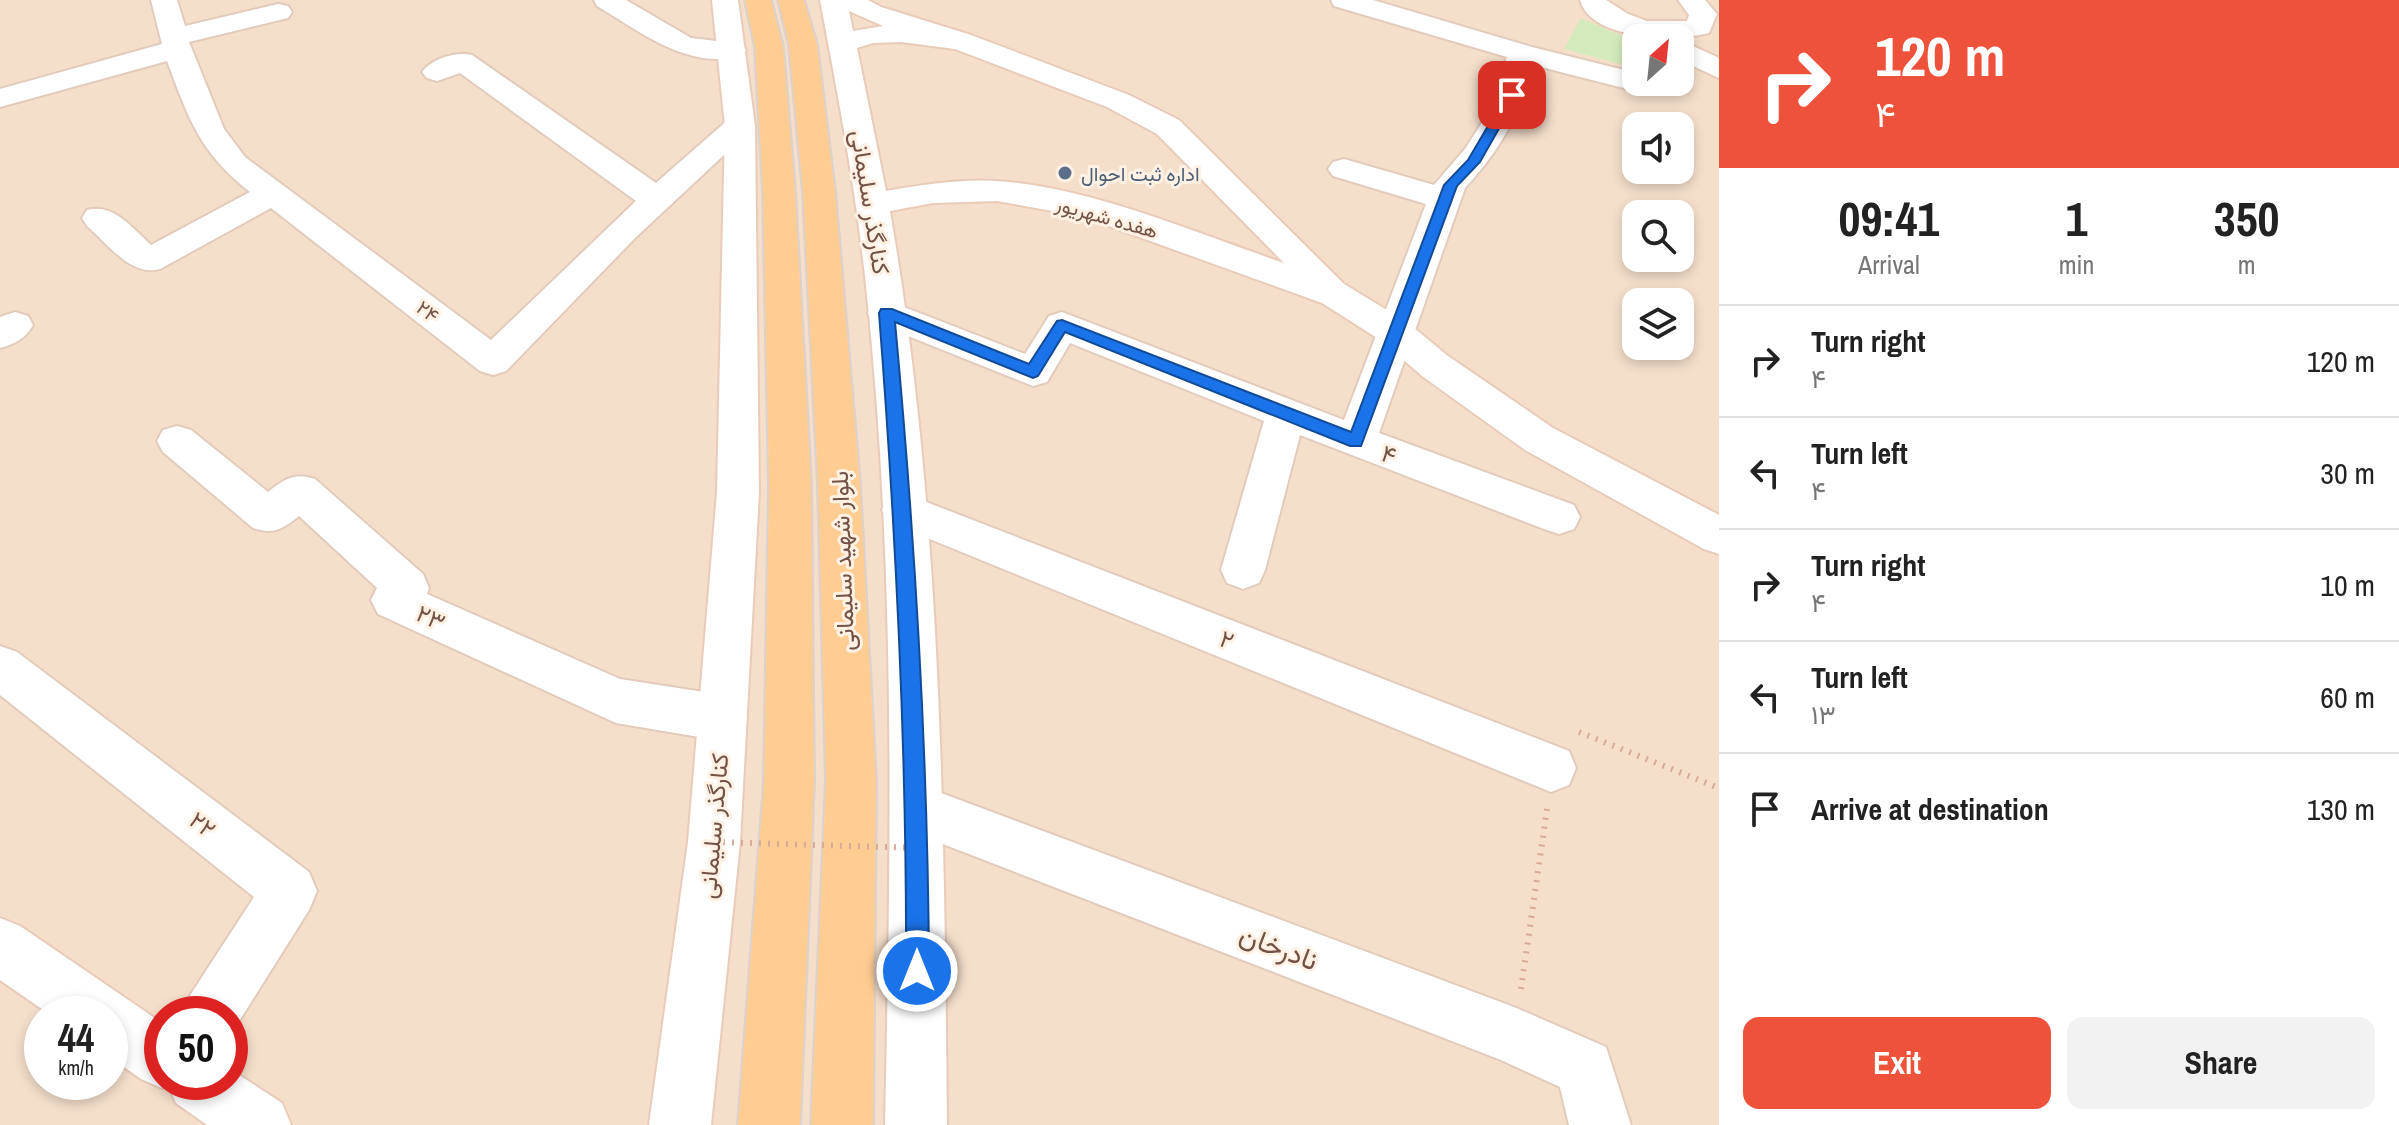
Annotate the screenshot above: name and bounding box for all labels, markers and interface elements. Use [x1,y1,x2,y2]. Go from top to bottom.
text: 120 m [1875,18,2005,93]
north arrow [1622,24,1694,96]
map controls [1622,24,1694,360]
icon: right [1743,32,1847,136]
pin [1478,61,1546,129]
icon: arrive [1490,73,1534,117]
text: ۴ [1875,90,1896,138]
button: sound [1622,112,1694,184]
street label: کنارگذر سلیمانی [844,127,898,277]
place label: اداره ثبت احوال [1081,160,1200,187]
marker: اداره ثبت احوال [1056,164,1074,182]
text: 09:41 [1839,186,1939,251]
text: 1 [2066,186,2087,251]
text: 350 [2214,186,2279,251]
street label: هفده شهریور [1052,189,1161,244]
button: search [1622,200,1694,272]
text: Arrival [1858,247,1920,282]
text: min [2059,247,2094,282]
text: m [2238,247,2256,282]
button: layers [1622,288,1694,360]
street label: ۲۴ [411,294,445,328]
text: Turn right [1811,321,1925,361]
icon: right [1743,339,1787,383]
text: 120 m [2307,341,2375,381]
text: ۴ [1811,361,1826,396]
text: Turn left [1811,433,1908,473]
street label: ۴ [1377,437,1401,471]
icon: left [1743,451,1787,495]
text: 30 m [2320,453,2375,493]
street label: بلوار شهید سلیمانی [823,470,861,652]
text: ۴ [1811,473,1826,508]
text: Turn right [1811,545,1925,585]
icon: right [1743,563,1787,607]
text: 10 m [2320,565,2375,605]
text: ۴ [1811,585,1826,620]
street label: ۲۳ [411,597,451,637]
street label: ۲ [1215,622,1239,656]
text: Turn left [1811,657,1908,697]
icon: left [1743,675,1787,719]
text: 60 m [2320,677,2375,717]
text: ۱۳ [1811,697,1836,732]
street label: کنارگذر سلیمانی [691,752,735,900]
icon: arrive [1743,787,1787,831]
text: Arrive at destination [1811,789,2049,829]
text: 130 m [2307,789,2375,829]
street label: ۲۲ [183,804,223,844]
street label: نادرخان [1234,915,1324,979]
position arrow [875,929,959,1013]
speed limit sign: 50 [144,996,248,1100]
text: 44 [58,1011,94,1064]
button: Exit [1743,1017,2051,1109]
button: Share [2067,1017,2375,1109]
text: km/h [58,1054,94,1081]

